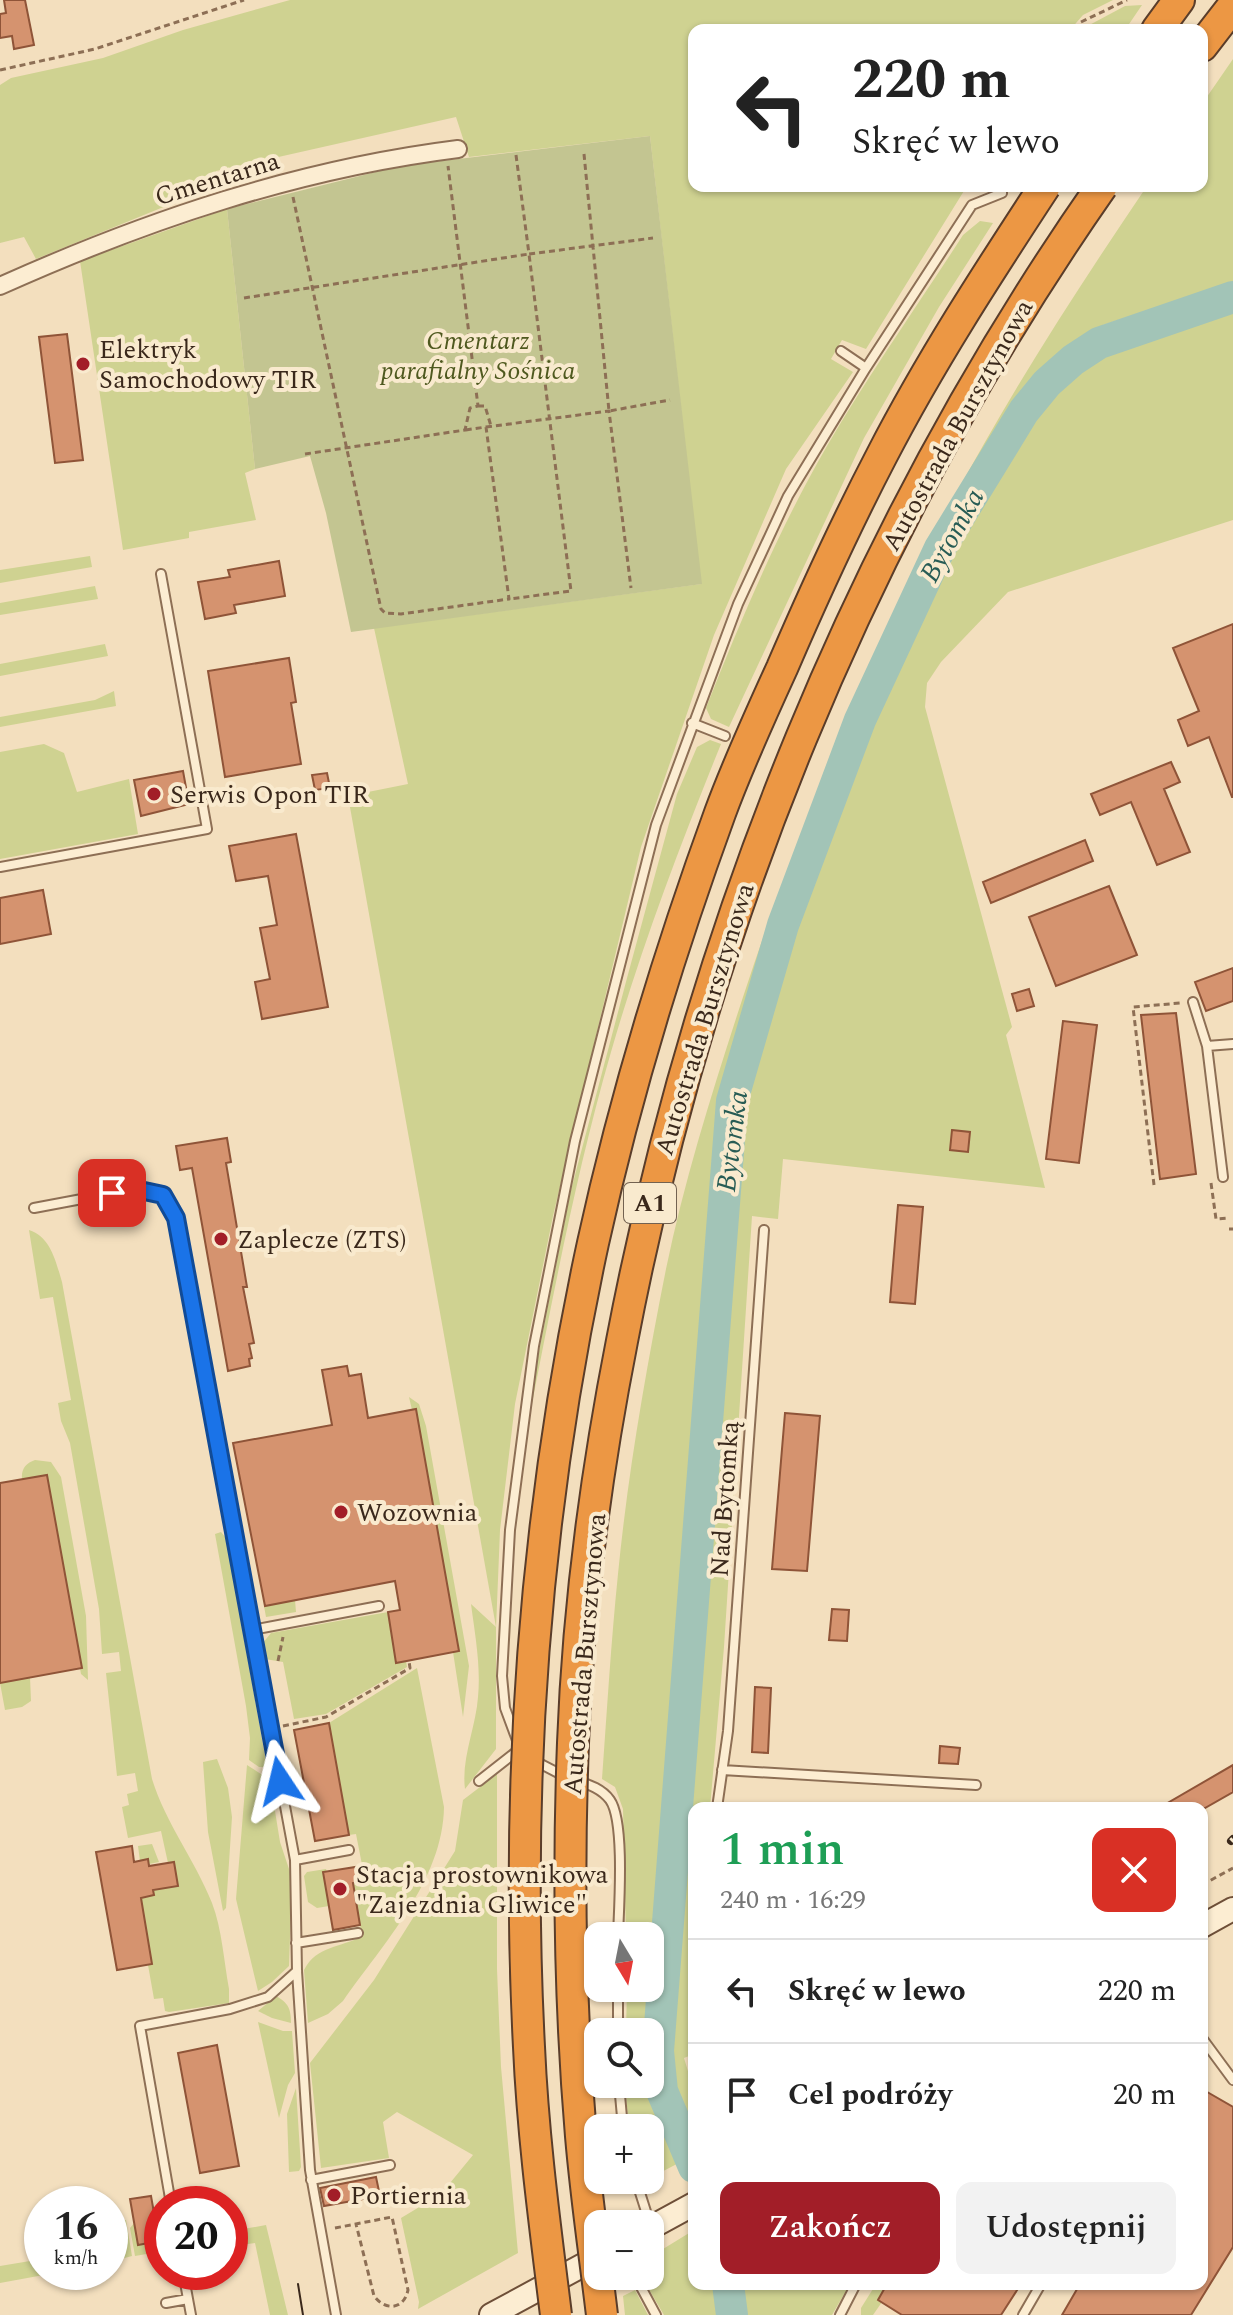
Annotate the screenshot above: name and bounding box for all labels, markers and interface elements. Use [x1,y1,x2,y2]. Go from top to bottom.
text: 220 m [852,38,1011,123]
icon: left [720,56,824,160]
text: Skręć w lewo [852,115,1060,170]
street label: Cmentarna [150,141,285,217]
street label: Autostrada Bursztynowa [872,292,1044,559]
park label: Cmentarz parafialny Sośnica [380,321,575,391]
place label: Elektryk Samochodowy TIR [99,330,317,400]
marker: Elektryk Samochodowy TIR [74,355,92,373]
water label: Bytomka [909,481,996,591]
place label: Serwis Opon TIR [170,775,370,815]
marker: Serwis Opon TIR [145,785,163,803]
street label: Autostrada Bursztynowa [644,878,766,1160]
water label: Bytomka [705,1088,760,1194]
pin [78,1159,146,1227]
icon: arrive [90,1171,134,1215]
road number: A1 [624,1183,676,1223]
place label: Zaplecze (ZTS) [237,1220,406,1260]
marker: Zaplecze (ZTS) [212,1230,230,1248]
street label: Nad Bytomką [700,1419,750,1578]
place label: Wozownia [357,1493,478,1533]
marker: Wozownia [332,1503,350,1521]
street label: Autostrada Bursztynowa [553,1511,617,1797]
position arrow [238,1739,322,1823]
text: 1 min [720,1813,845,1886]
button: close [1092,1828,1176,1912]
place label: Stacja prostownikowa "Zajezdnia Gliwice" [356,1855,608,1925]
marker: Stacja prostownikowa "Zajezdnia Gliwice" [331,1880,349,1898]
text: 240 m · 16:29 [720,1880,866,1920]
north arrow [584,1922,664,2002]
map controls [584,1922,664,2290]
text: Skręć w lewo [788,1968,966,2014]
text: 220 m [1098,1968,1176,2014]
icon: left [720,1969,764,2013]
button: search [584,2018,664,2098]
text: Cel podróży [788,2072,952,2118]
text: 20 m [1113,2072,1176,2118]
icon: arrive [720,2073,764,2117]
button: + [584,2114,664,2194]
place label: Portiernia [350,2176,467,2216]
button: Zakończ [720,2182,940,2274]
button: Udostępnij [956,2182,1176,2274]
speed limit sign: 20 [144,2186,248,2290]
marker: Portiernia [325,2186,343,2204]
text: 16 [54,2197,98,2258]
button: − [584,2210,664,2290]
text: km/h [54,2243,99,2273]

